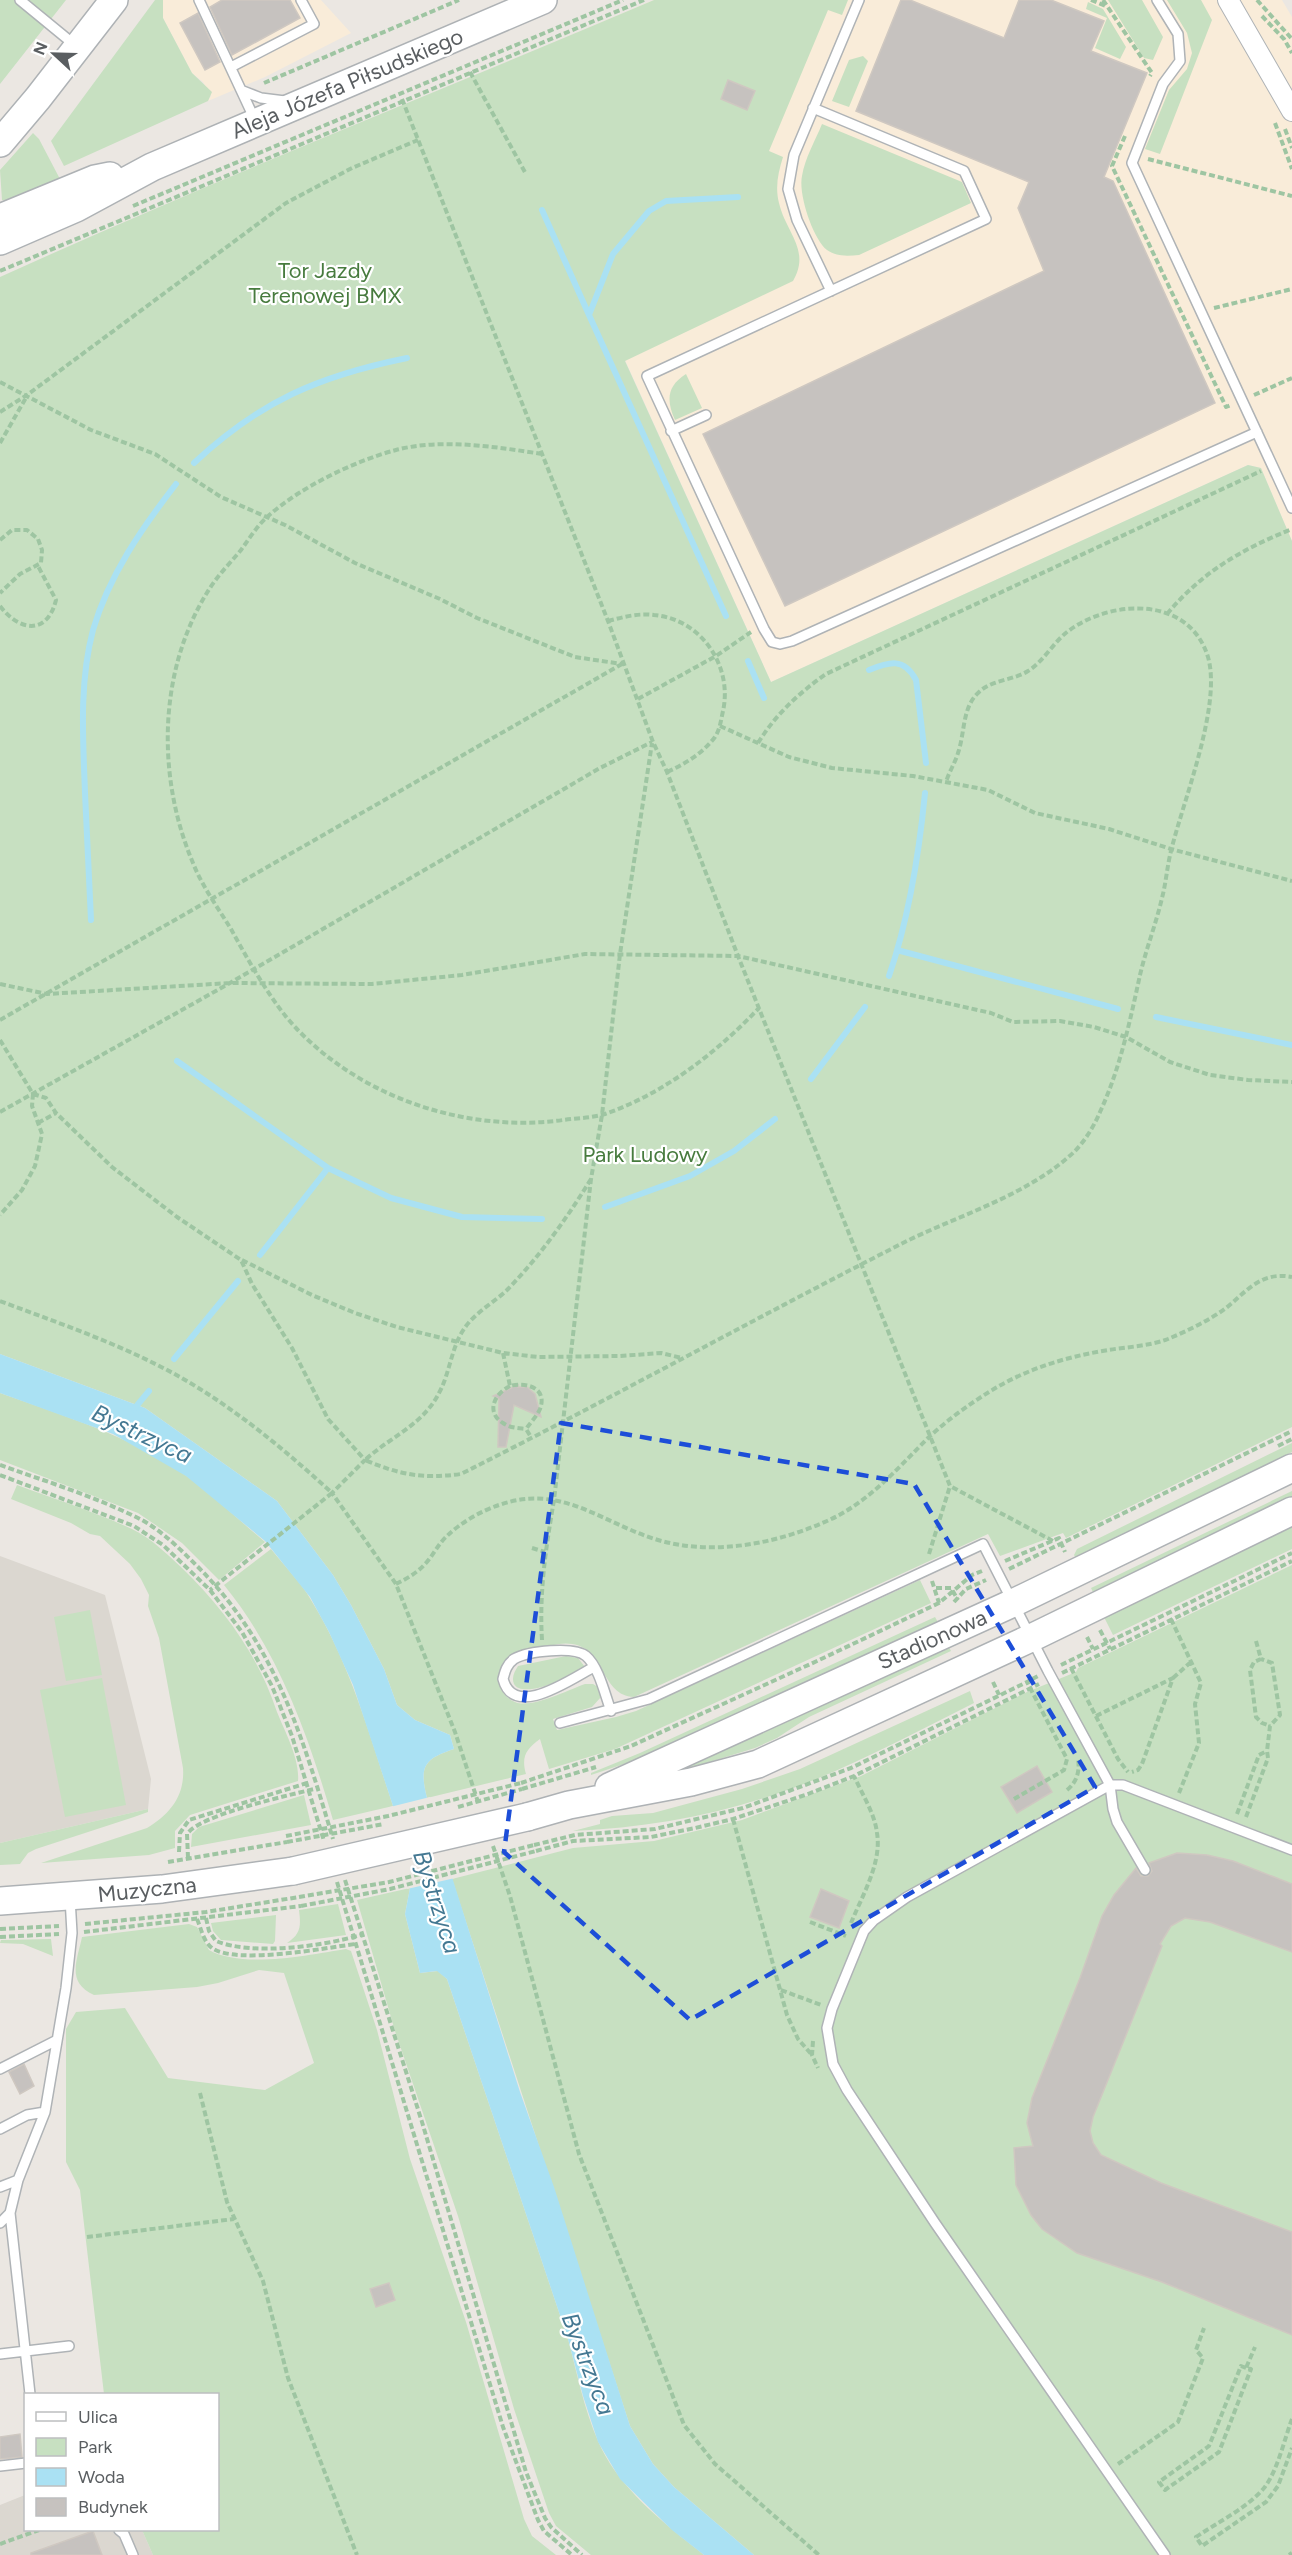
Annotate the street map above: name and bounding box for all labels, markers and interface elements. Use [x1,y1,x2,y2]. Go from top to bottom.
street label: Aleja Józefa Piłsudskiego [227,22,467,145]
north arrow [24,24,84,84]
text: N [29,39,52,58]
park label: Tor Jazdy Terenowej BMX [249,257,402,309]
park label: Park Ludowy [582,1141,708,1168]
water label: Bystrzyca [87,1398,197,1469]
street label: Stadionowa [873,1603,991,1676]
water label: Bystrzyca [407,1846,468,1957]
street label: Muzyczna [96,1871,198,1908]
water label: Bystrzyca [556,2309,621,2419]
legend [24,2393,219,2531]
text: Ulica [78,2406,118,2428]
text: Park [78,2436,113,2458]
text: Woda [78,2466,125,2488]
text: Budynek [78,2496,148,2518]

